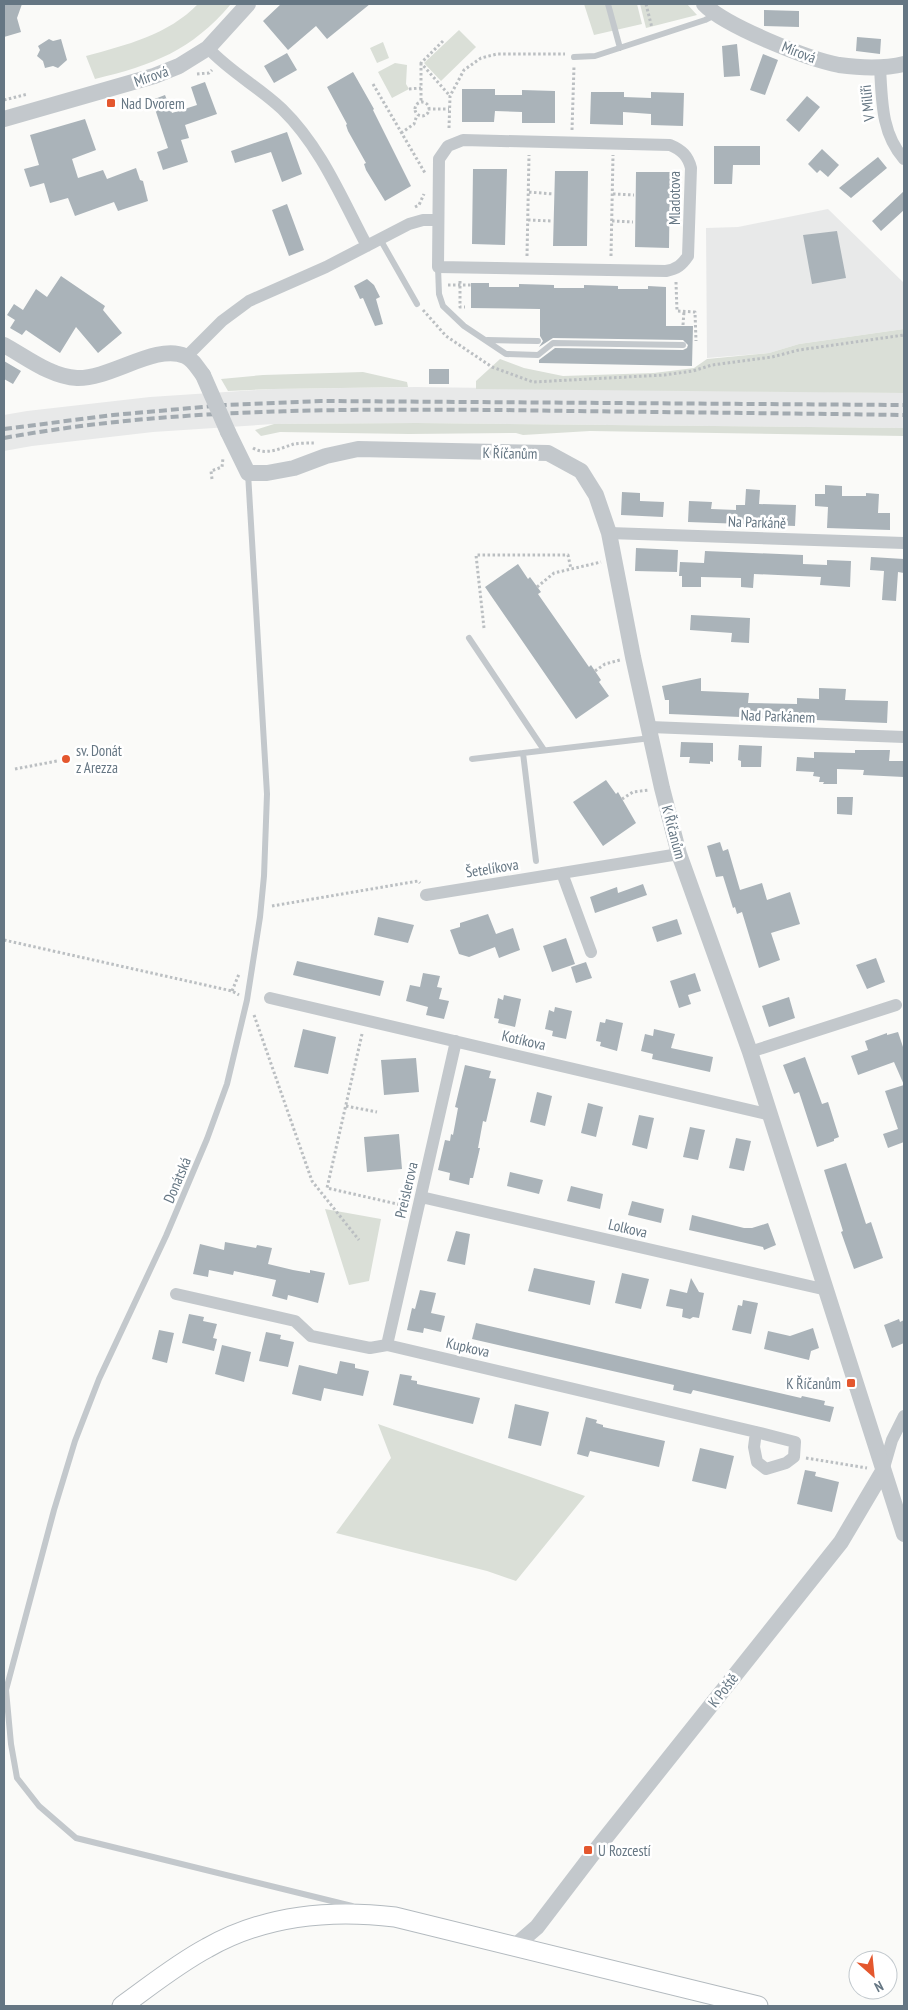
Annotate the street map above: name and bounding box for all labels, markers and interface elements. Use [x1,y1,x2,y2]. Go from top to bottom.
street label: Mírová [779,37,819,67]
street label: Mírová [131,61,171,91]
street label: V Milíři [856,84,878,123]
place label: Nad Dvorem [121,94,185,113]
marker: Nad Dvorem [105,97,117,109]
street label: Mladotova [665,171,684,225]
street label: K Říčanům [482,443,538,463]
street label: Na Parkáně [728,511,786,533]
street label: Nad Parkánem [740,705,816,727]
place label: sv. Donát z Arezza [76,741,122,777]
marker: sv. Donát z Arezza [60,753,72,765]
street label: K Říčanům [658,803,690,861]
street label: Šetelíkova [464,854,520,882]
street label: Kotíkova [500,1026,548,1054]
street label: Donátská [159,1154,195,1206]
street label: Preislerova [390,1160,422,1220]
street label: Lolkova [607,1214,649,1242]
street label: Kupkova [444,1333,492,1361]
place label: K Říčanům [786,1374,841,1393]
marker: K Říčanům [845,1377,857,1389]
street label: K Poště [704,1669,742,1711]
place label: U Rozcestí [598,1841,652,1860]
marker: U Rozcestí [582,1844,594,1856]
north arrow [848,1950,898,2000]
text: N [871,1977,886,1996]

